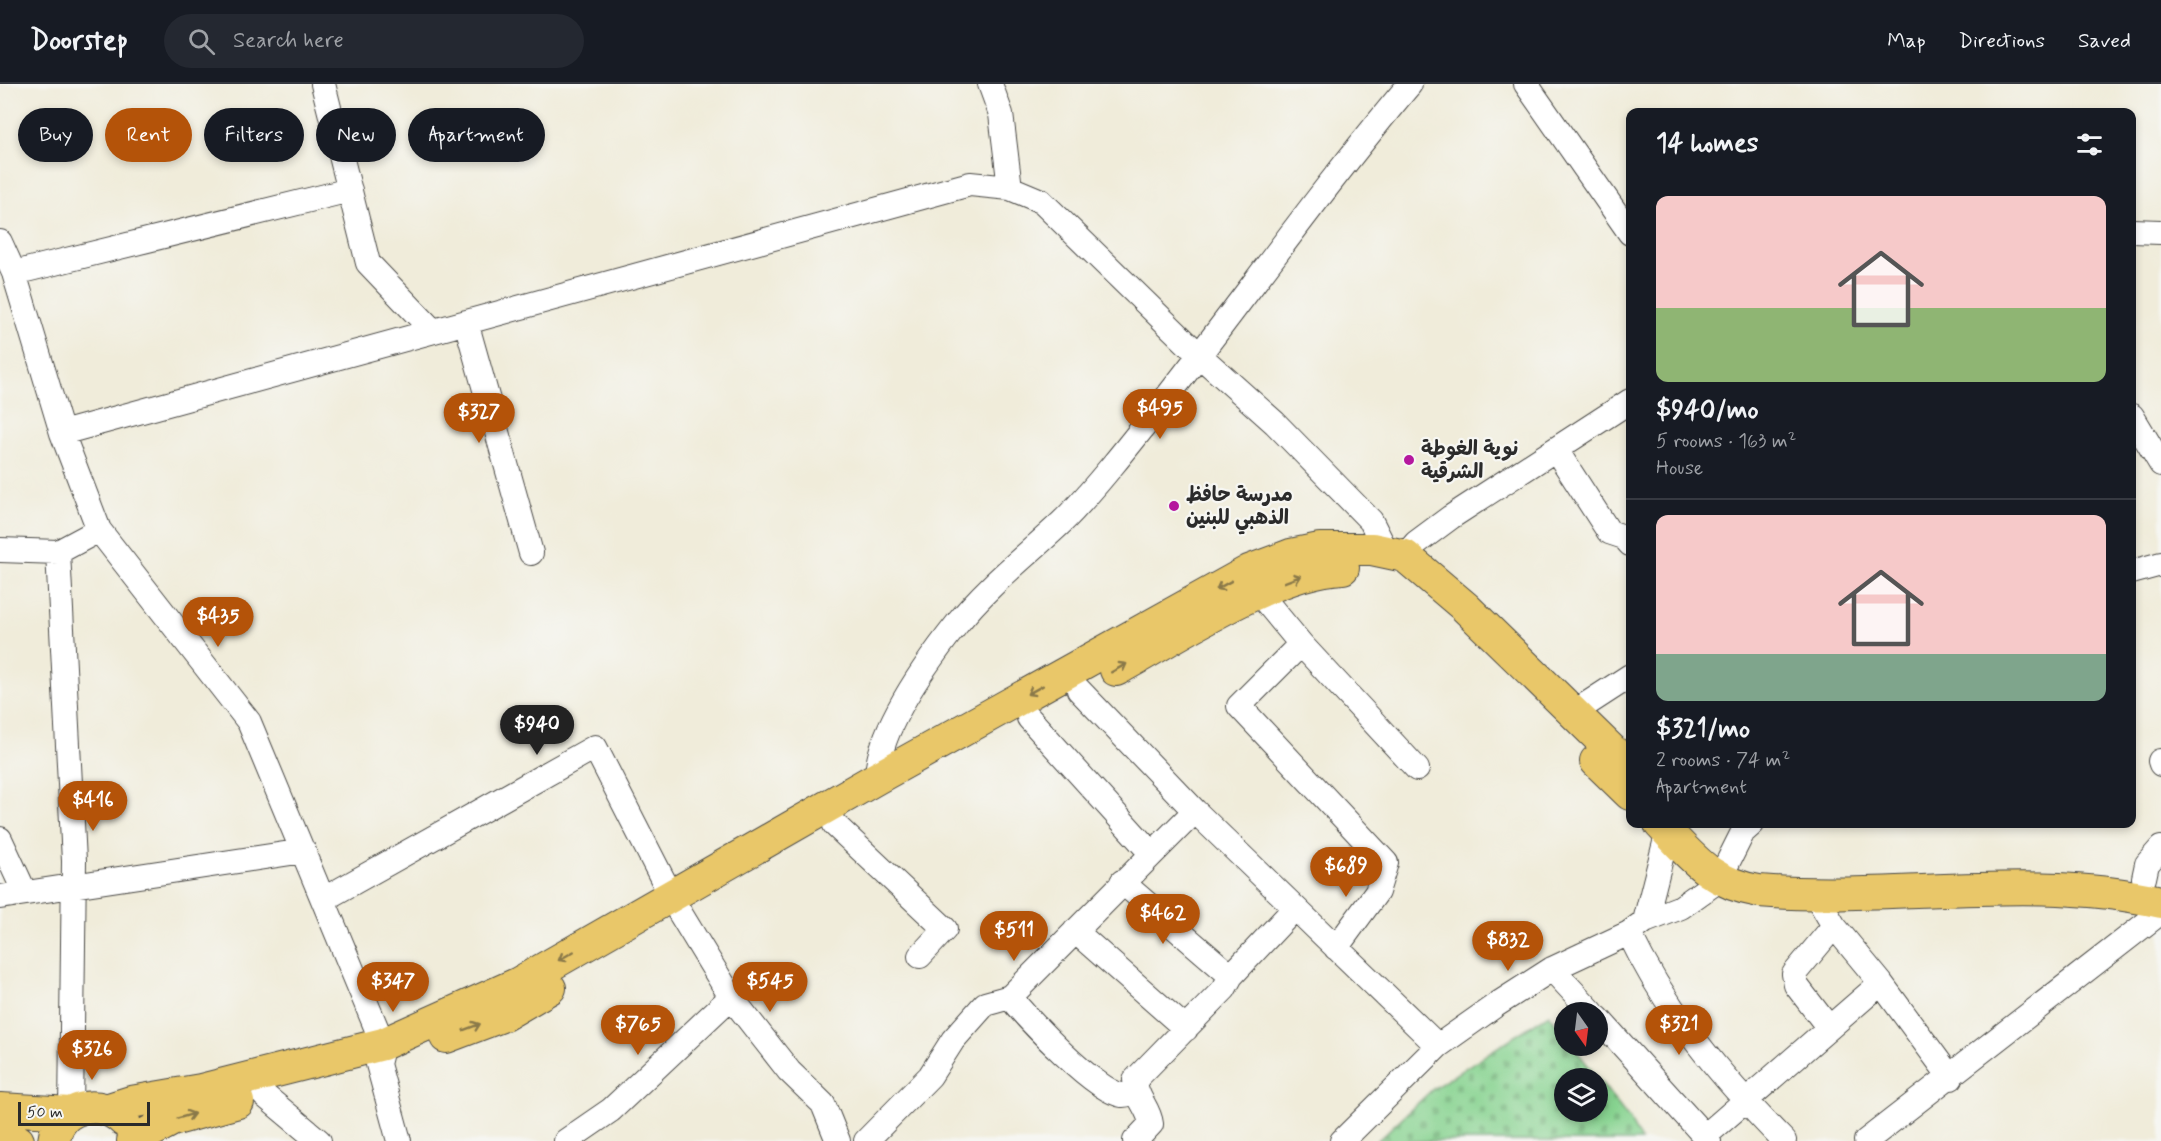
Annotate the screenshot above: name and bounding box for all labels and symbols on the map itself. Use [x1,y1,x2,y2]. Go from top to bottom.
pin: $495 [1124,389,1196,440]
pin: $327 [443,393,515,444]
place label: نوية الغوطة الشرقية [1421,436,1518,486]
marker: نوية الغوطة الشرقية [1402,453,1416,467]
place label: مدرسة حافظ الذهبي للبنين [1186,482,1293,535]
marker: مدرسة حافظ الذهبي للبنين [1167,499,1181,513]
one-way arrow [1283,572,1301,583]
one-way arrow [1215,580,1233,591]
pin: $435 [182,597,254,648]
one-way arrow [1110,662,1128,673]
one-way arrow [1027,684,1044,696]
pin: $940 [501,705,573,756]
pin: $416 [57,781,129,832]
pin: $689 [1310,847,1382,898]
pin: $462 [1127,894,1199,945]
pin: $511 [978,911,1050,962]
pin: $832 [1472,921,1544,972]
one-way arrow [558,950,575,962]
pin: $347 [357,962,429,1013]
pin: $545 [734,962,806,1013]
north arrow [1554,1002,1608,1056]
pin: $765 [602,1005,674,1056]
pin: $321 [1643,1005,1715,1056]
one-way arrow [462,1021,481,1032]
pin: $326 [56,1030,128,1081]
scale bar [18,1099,150,1126]
one-way arrow [176,1110,195,1121]

